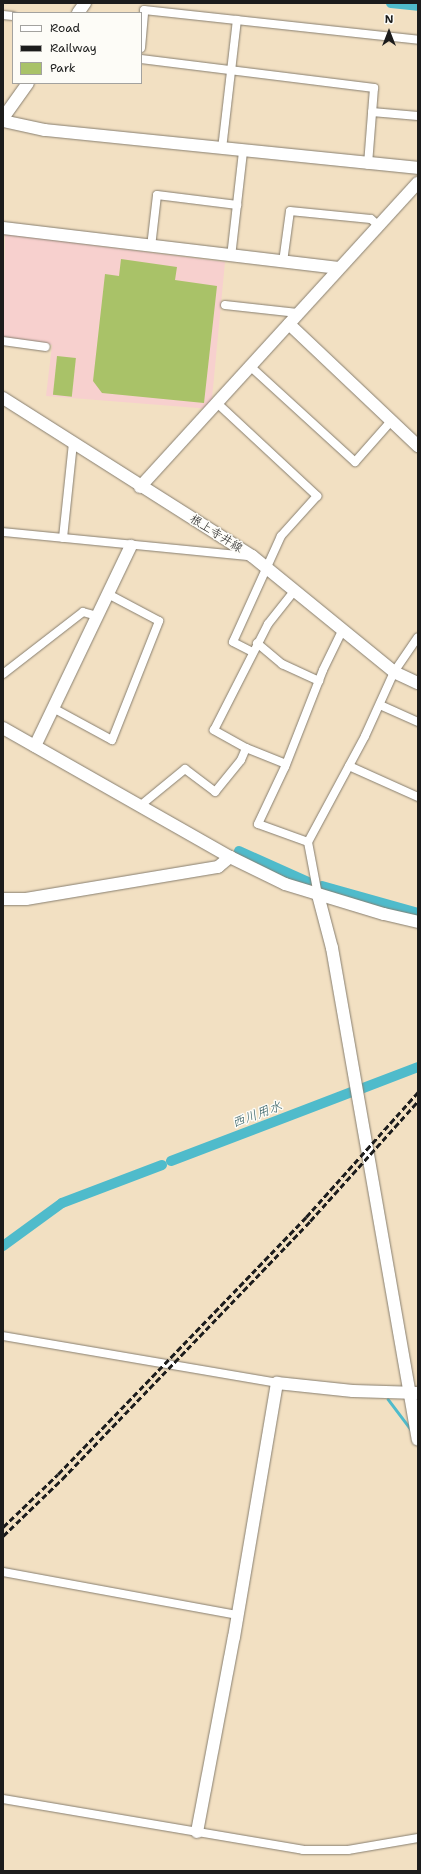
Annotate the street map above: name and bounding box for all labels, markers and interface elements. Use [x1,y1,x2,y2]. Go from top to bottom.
legend [12,12,142,84]
north arrow [369,12,409,52]
text: N [385,12,393,27]
text: Road [50,20,80,36]
text: Railway [50,40,97,56]
text: Park [50,60,76,76]
street label: 根上寺井線 [187,512,245,556]
water label: 西川用水 [230,1098,284,1132]

